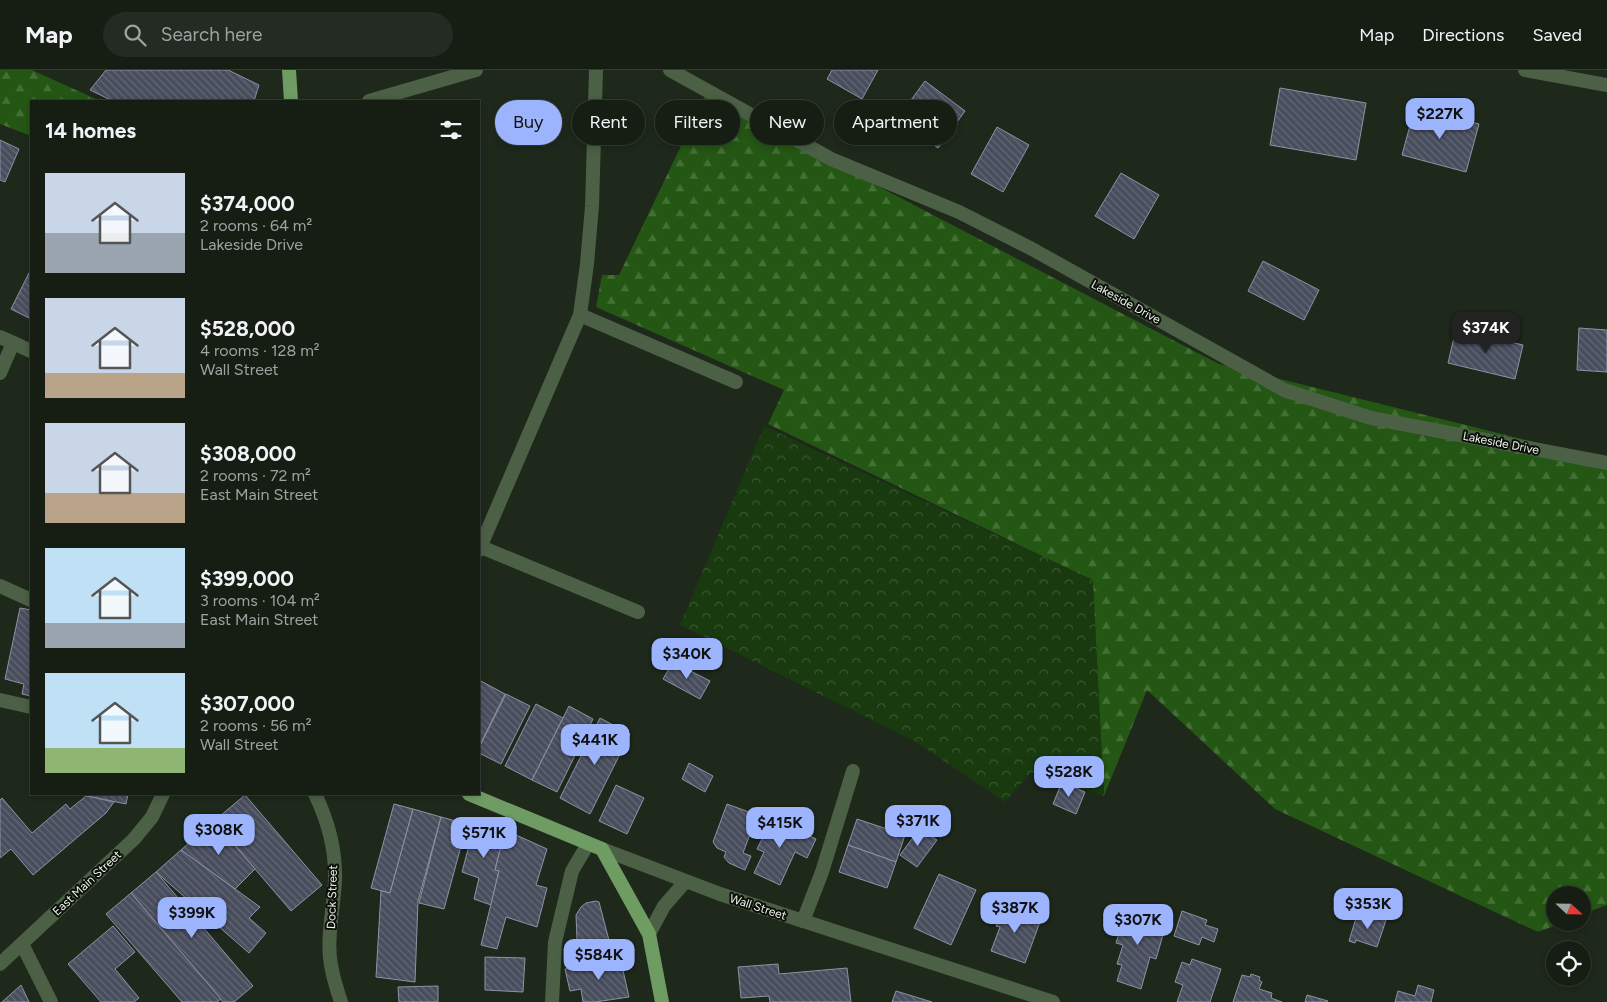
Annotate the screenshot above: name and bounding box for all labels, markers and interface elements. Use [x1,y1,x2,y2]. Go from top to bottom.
search box [103,12,453,57]
text: Map [25,20,73,49]
icon: search [121,21,149,49]
text: Search here [161,23,262,46]
text: Map [1359,24,1394,46]
text: Directions [1422,24,1504,46]
text: Saved [1532,24,1582,46]
pin: $227K [1405,98,1475,140]
chip: Buy [495,100,562,145]
chip: Rent [572,100,645,145]
chip: Filters [655,100,740,145]
chip: New [750,100,824,145]
chip: Apartment [834,100,957,145]
text: $227K [1417,104,1463,123]
icon: filters [437,116,465,144]
text: 14 homes [45,118,136,143]
text: $374,000 [200,191,295,216]
icon: home [85,193,145,253]
text: 2 rooms · 64 m² [200,216,312,235]
text: Lakeside Drive [200,235,303,254]
street label: Lakeside Drive [1089,277,1164,327]
pin: $374K [1451,312,1521,354]
text: $528,000 [200,316,295,341]
icon: home [85,318,145,378]
text: $374K [1462,318,1510,337]
text: 4 rooms · 128 m² [200,341,320,360]
text: Wall Street [200,360,279,379]
street label: Lakeside Drive [1462,429,1541,457]
text: $308,000 [200,441,296,466]
icon: home [85,443,145,503]
text: 2 rooms · 72 m² [200,466,311,485]
text: East Main Street [200,485,318,504]
text: $399,000 [200,566,294,591]
icon: home [85,568,145,628]
text: 3 rooms · 104 m² [200,591,320,610]
text: East Main Street [200,610,318,629]
pin: $340K [652,638,722,680]
text: $340K [663,644,711,663]
text: $307,000 [200,691,295,716]
icon: home [85,693,145,753]
text: 2 rooms · 56 m² [200,716,312,735]
pin: $441K [560,724,630,766]
text: $441K [572,730,618,749]
text: Wall Street [200,735,279,754]
pin: $528K [1034,756,1104,798]
text: $528K [1045,762,1093,781]
pin: $371K [883,804,953,847]
pin: $415K [745,806,815,849]
text: $371K [896,811,940,830]
text: $415K [757,813,803,832]
pin: $308K [184,814,254,856]
pin: $571K [449,816,519,859]
text: $308K [195,820,243,839]
text: $571K [462,823,506,842]
street label: East Main Street [50,847,125,918]
street label: Dock Street [324,864,340,929]
north arrow [1546,886,1591,931]
map controls [1546,886,1591,986]
pin: $353K [1333,888,1403,930]
street label: Wall Street [728,891,789,923]
pin: $387K [980,892,1050,934]
text: $353K [1345,894,1391,913]
pin: $399K [157,896,227,939]
text: $387K [991,898,1039,917]
text: $399K [169,903,215,922]
pin: $307K [1103,904,1173,946]
text: $307K [1114,910,1162,929]
pin: $584K [564,938,634,981]
button: locate [1546,941,1591,986]
text: $584K [575,945,623,964]

